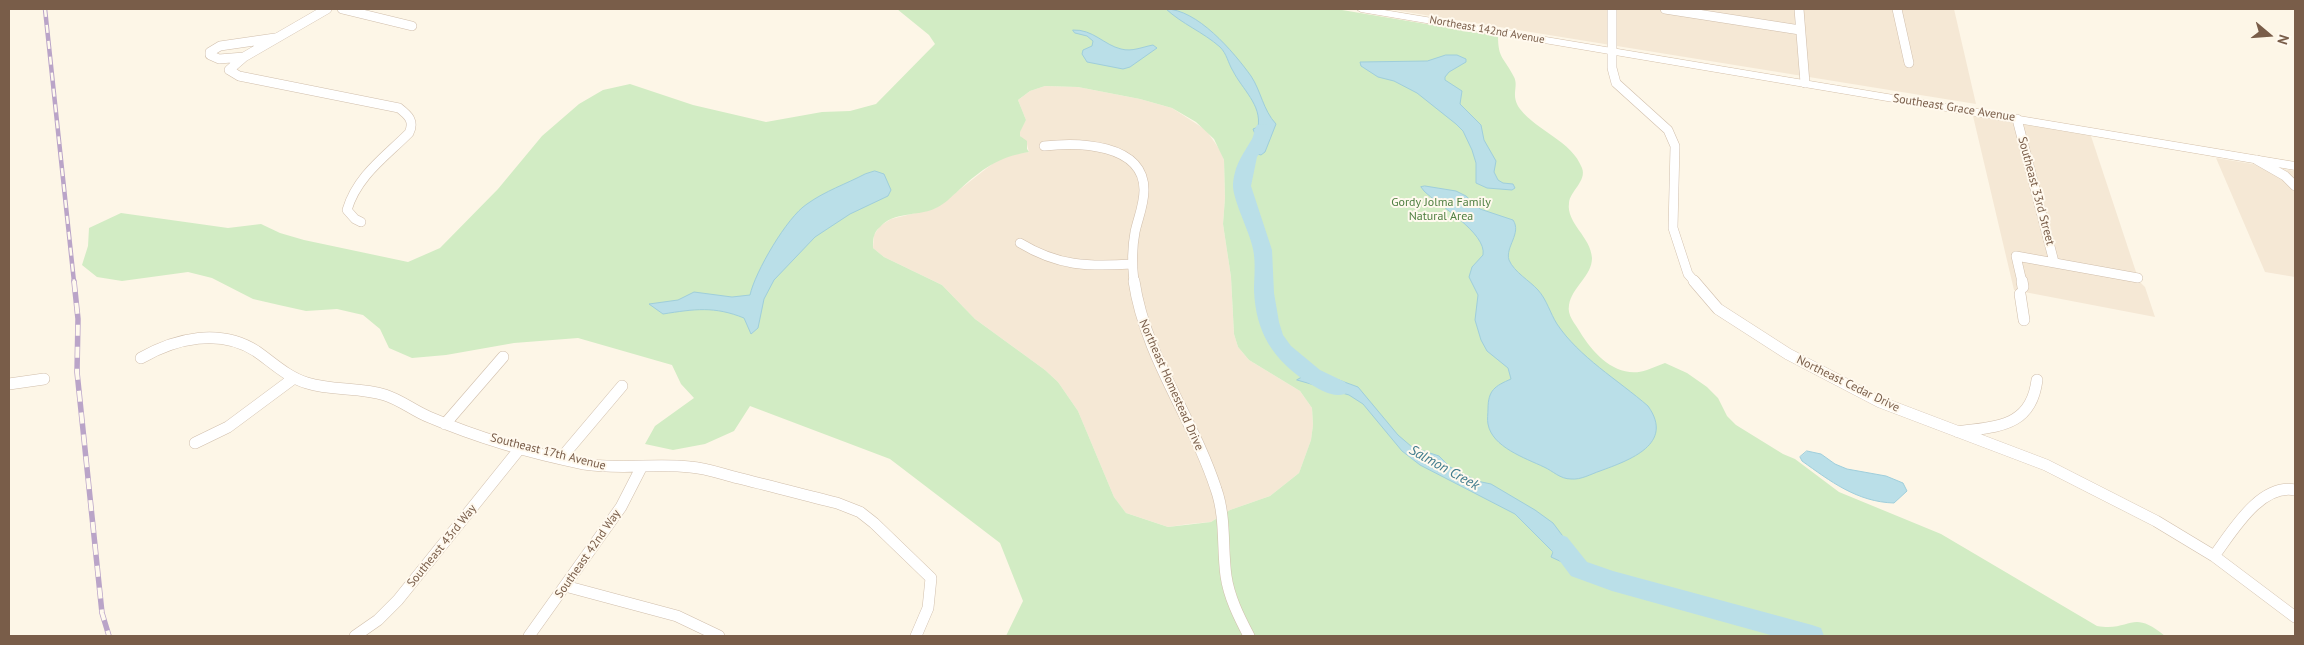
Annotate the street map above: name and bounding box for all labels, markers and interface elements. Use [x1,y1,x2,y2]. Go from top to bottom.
north arrow [2244,10,2294,60]
street label: Northeast 142nd Avenue [1428,13,1546,47]
text: N [2273,32,2293,47]
street label: Southeast Grace Avenue [1892,91,2016,125]
street label: Southeast 33rd Street [2015,135,2057,247]
park label: Gordy Jolma Family Natural Area [1391,196,1491,224]
street label: Northeast Homestead Drive [1136,317,1206,453]
street label: Northeast Cedar Drive [1794,353,1902,415]
street label: Southeast 17th Avenue [489,431,607,473]
water label: Salmon Creek [1406,442,1482,494]
street label: Southeast 43rd Way [404,502,480,590]
street label: Southeast 42nd Way [552,507,624,601]

